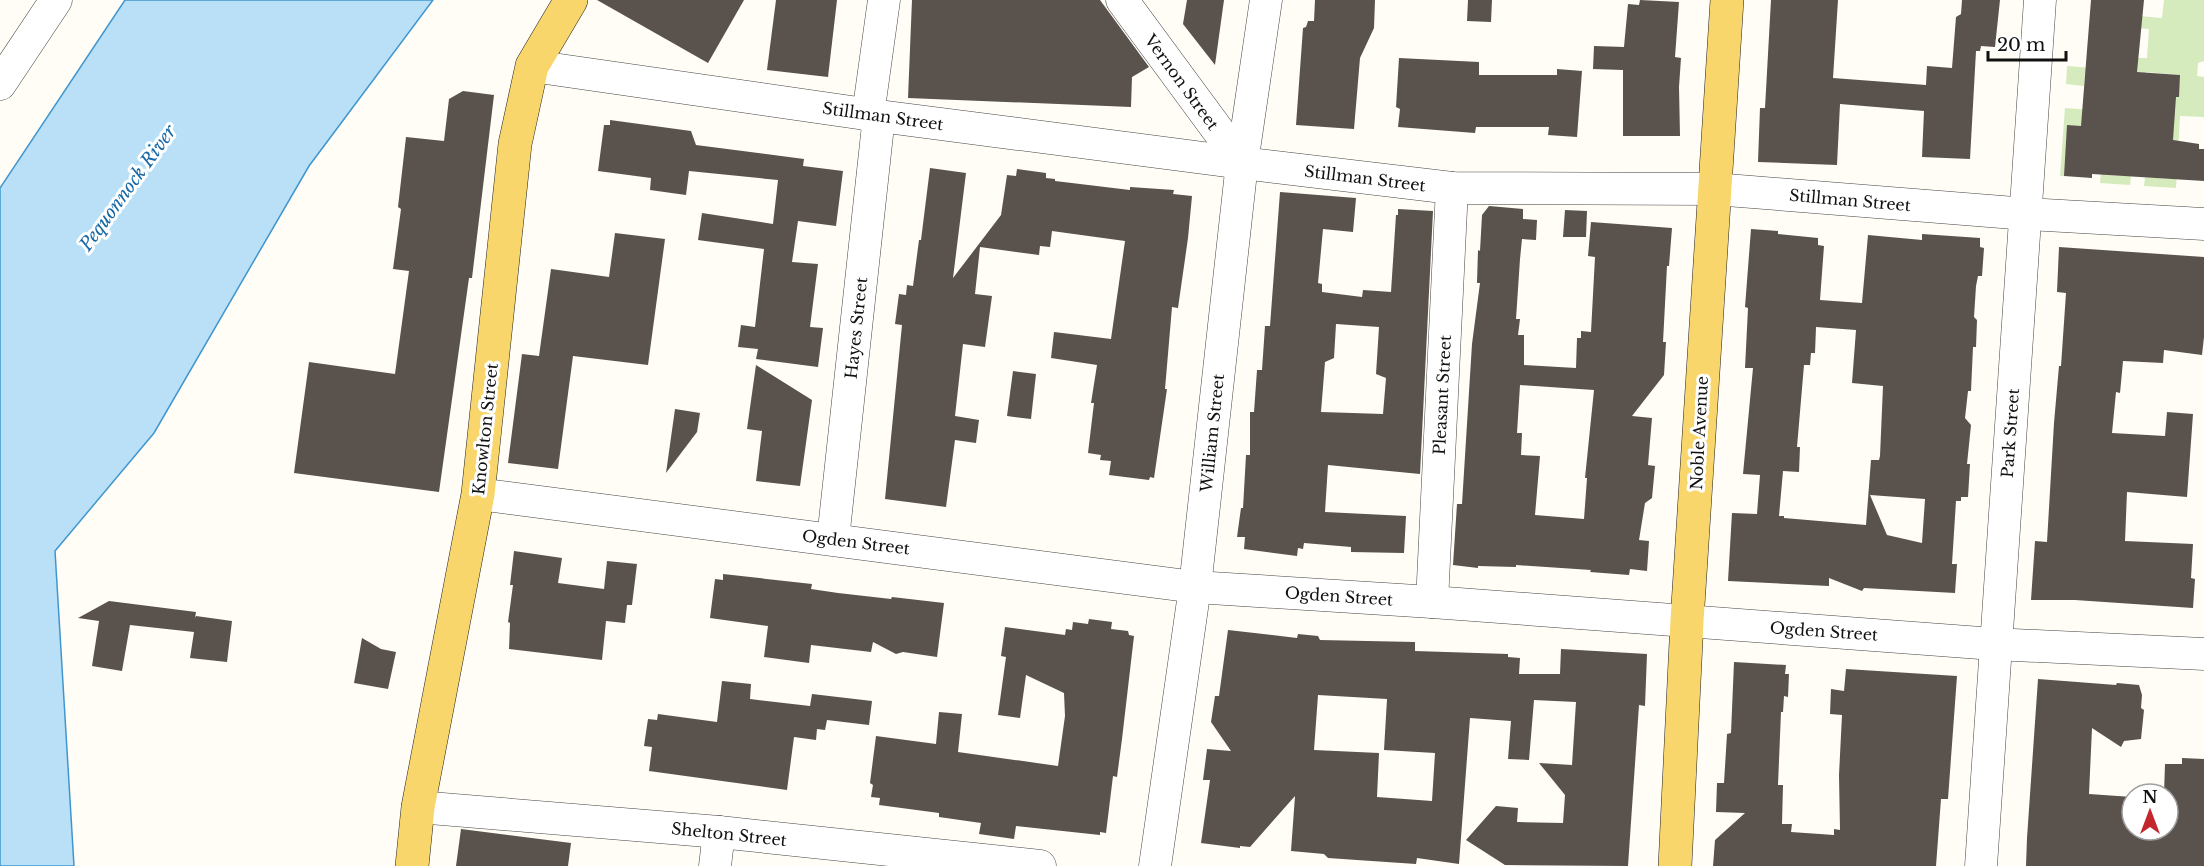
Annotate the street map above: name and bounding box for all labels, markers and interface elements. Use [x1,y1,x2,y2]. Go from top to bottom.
scale bar [1988,24,2066,62]
street label: Vernon Street [1140,30,1223,134]
text: 20 m [1997,34,2045,56]
street label: Stillman Street [821,98,945,134]
water label: Pequonnock River [74,120,181,256]
street label: Stillman Street [1303,161,1427,195]
street label: Stillman Street [1788,185,1912,215]
street label: Hayes Street [841,276,871,380]
street label: Pleasant Street [1429,334,1455,456]
street label: Knowlton Street [468,362,502,496]
street label: William Street [1196,373,1228,494]
street label: Noble Avenue [1686,375,1712,491]
street label: Park Street [1997,388,2023,478]
street label: Ogden Street [801,525,911,559]
street label: Ogden Street [1284,582,1394,610]
street label: Ogden Street [1769,617,1879,645]
north arrow [2120,782,2180,842]
text: N [2142,787,2158,807]
street label: Shelton Street [670,818,788,850]

